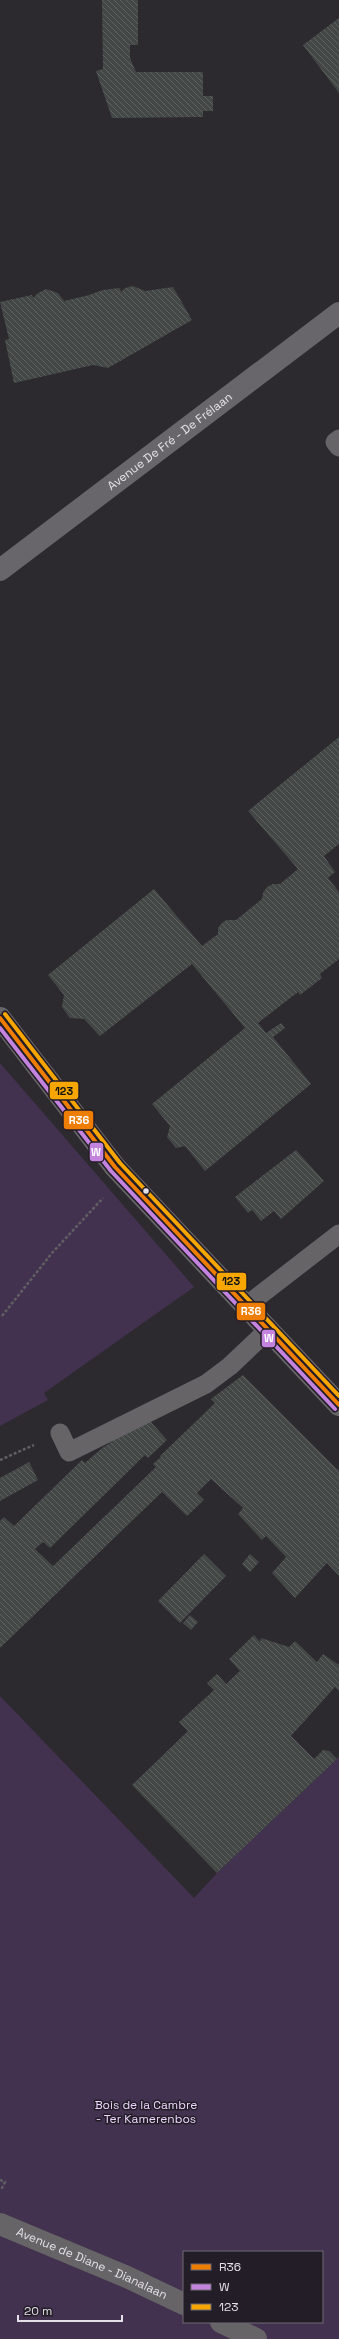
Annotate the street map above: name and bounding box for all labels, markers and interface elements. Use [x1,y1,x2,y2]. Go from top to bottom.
street label: Avenue De Fré - De Frélaan [104,389,235,494]
line badge: 123 [49,1081,79,1100]
text: 123 [55,1084,73,1098]
line badge: R36 [63,1110,94,1130]
text: R36 [69,1113,89,1127]
line badge: W [89,1142,104,1162]
text: W [91,1145,101,1159]
unlabelled marker [141,1186,151,1196]
line badge: 123 [216,1272,247,1291]
text: 123 [222,1274,240,1288]
line badge: R36 [236,1302,266,1321]
text: R36 [241,1304,261,1318]
line badge: W [261,1329,276,1348]
text: W [264,1331,274,1345]
park label: Bois de la Cambre - Ter Kamerenbos [95,2097,197,2127]
street label: Avenue de Diane - Dianalaan [14,2224,170,2303]
legend [183,2251,323,2323]
text: R36 [219,2259,241,2275]
text: W [219,2279,230,2295]
scale bar [18,2297,122,2323]
text: 123 [219,2299,238,2315]
text: 20 m [24,2303,52,2319]

